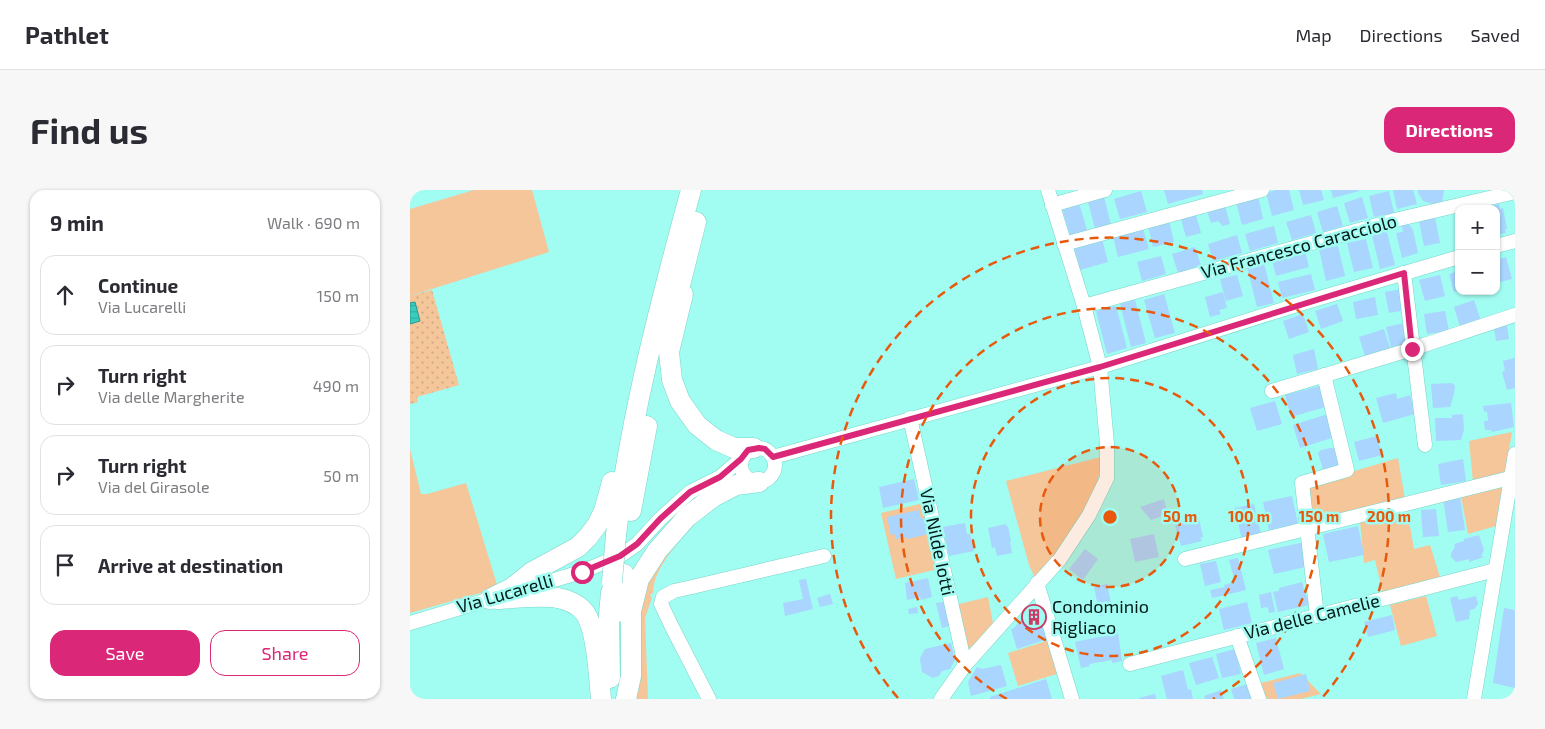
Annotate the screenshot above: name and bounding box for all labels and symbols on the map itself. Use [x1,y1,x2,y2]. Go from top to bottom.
street label: Via Francesco Caracciolo [1199,209,1399,283]
route end [1401,338,1424,361]
street label: Via Nilde Iotti [916,486,960,597]
text: 50 m [1163,507,1197,525]
text: 100 m [1228,507,1270,525]
text: 150 m [1299,507,1339,525]
text: 200 m [1367,507,1411,525]
centre of rings [1101,508,1119,526]
route start [571,561,594,584]
street label: Via Lucarelli [454,569,555,617]
street label: Via delle Camelie [1242,589,1382,643]
place label: Condominio Rigliaco [1052,595,1149,638]
building icon: Condominio Rigliaco [1021,604,1047,630]

